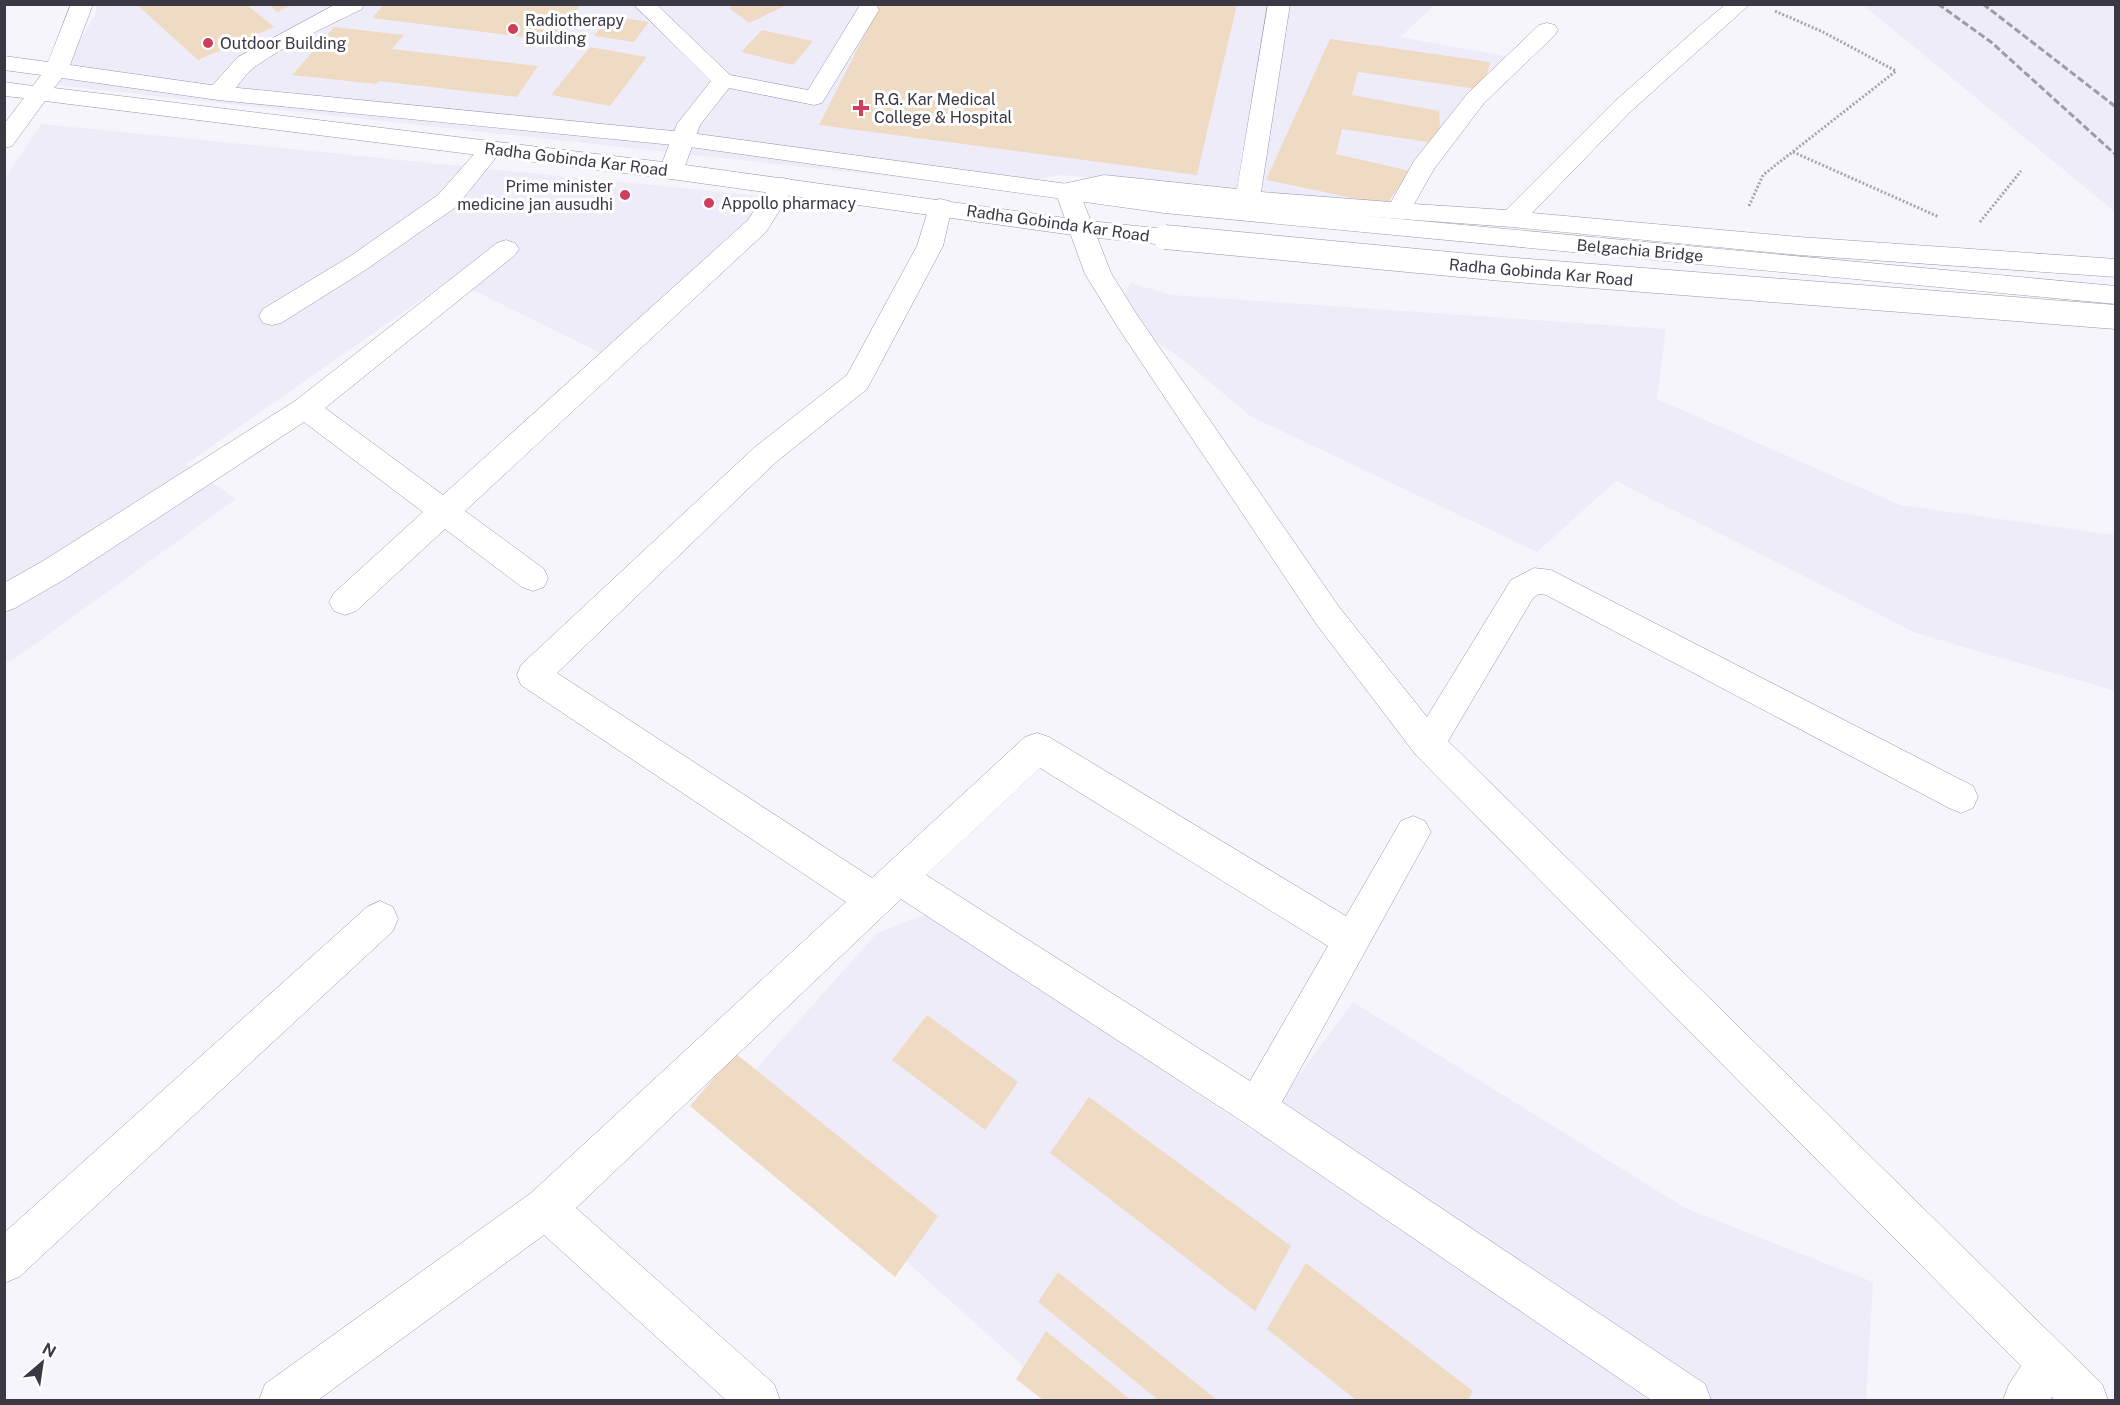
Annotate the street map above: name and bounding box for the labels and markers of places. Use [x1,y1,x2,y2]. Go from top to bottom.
place label: Radiotherapy Building [525,11,625,48]
marker: Radiotherapy Building [506,22,520,36]
place label: Outdoor Building [220,34,346,53]
marker: Outdoor Building [201,36,215,50]
place label: R.G. Kar Medical College & Hospital [874,90,1013,127]
marker: R.G. Kar Medical College & Hospital [852,99,870,117]
place label: Prime minister medicine jan ausudhi [457,177,613,214]
marker: Prime minister medicine jan ausudhi [618,188,632,202]
place label: Appollo pharmacy [721,194,856,213]
marker: Appollo pharmacy [702,196,716,210]

